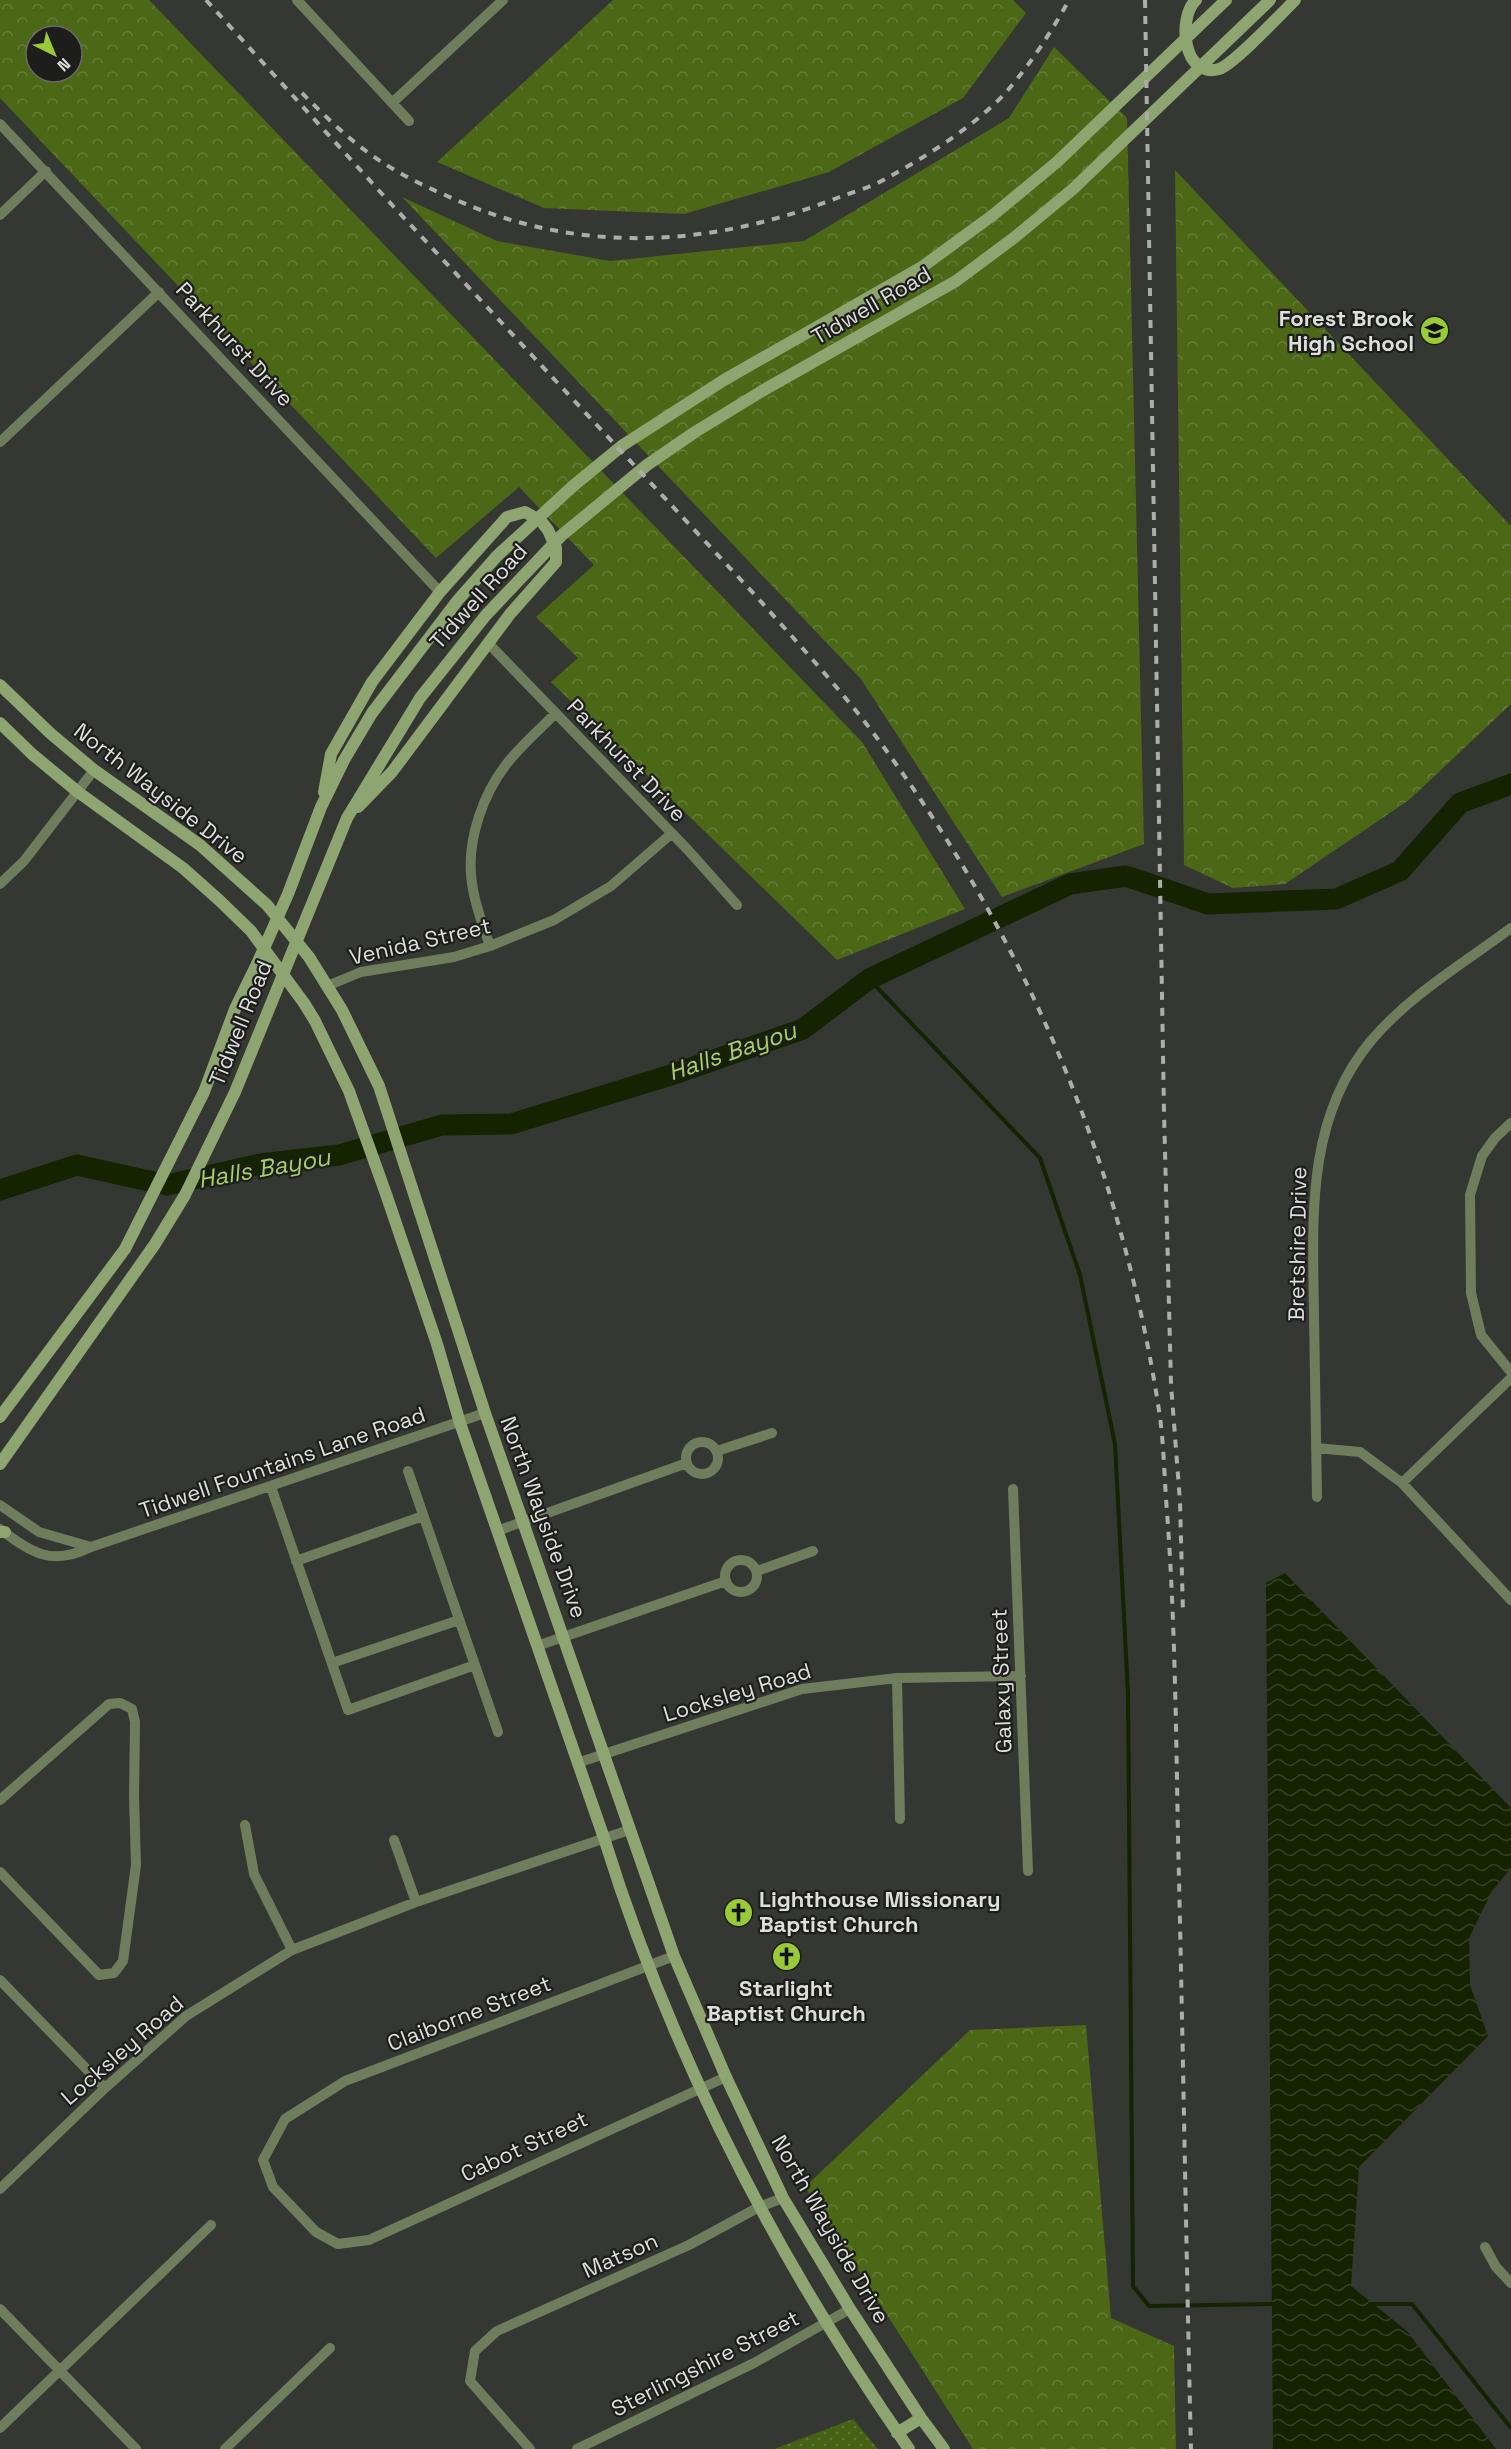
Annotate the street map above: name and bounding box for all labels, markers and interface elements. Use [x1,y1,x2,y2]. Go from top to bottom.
north arrow [24,24,84,84]
text: N [53,53,75,76]
street label: Tidwell Road [806,260,936,350]
street label: Parkhurst Drive [170,276,300,412]
place label: Forest Brook High School [1279,304,1415,357]
school or university icon: Forest Brook High School [1419,315,1451,347]
street label: Tidwell Road [423,537,533,655]
street label: Parkhurst Drive [561,693,693,827]
street label: North Wayside Drive [68,716,254,870]
street label: Venida Street [346,911,494,971]
street label: Tidwell Road [202,956,278,1090]
water label: Halls Bayou [664,1014,801,1087]
water label: Halls Bayou [195,1141,334,1195]
street label: Bretshire Drive [1282,1166,1312,1322]
street label: Tidwell Fountains Lane Road [135,1400,429,1524]
street label: North Wayside Drive [494,1412,594,1622]
street label: Galaxy Street [984,1608,1018,1754]
street label: Locksley Road [660,1656,814,1728]
place label: Lighthouse Missionary Baptist Church [759,1885,1001,1938]
church icon: Lighthouse Missionary Baptist Church [722,1896,754,1928]
church icon: Starlight Baptist Church [770,1940,802,1972]
street label: Claiborne Street [383,1969,555,2057]
place label: Starlight Baptist Church [706,1974,866,2027]
street label: Locksley Road [55,1989,189,2111]
street label: Cabot Street [456,2104,592,2188]
street label: North Wayside Drive [766,2130,896,2328]
street label: Matson [578,2226,662,2284]
street label: Sterlingshire Street [606,2303,804,2423]

